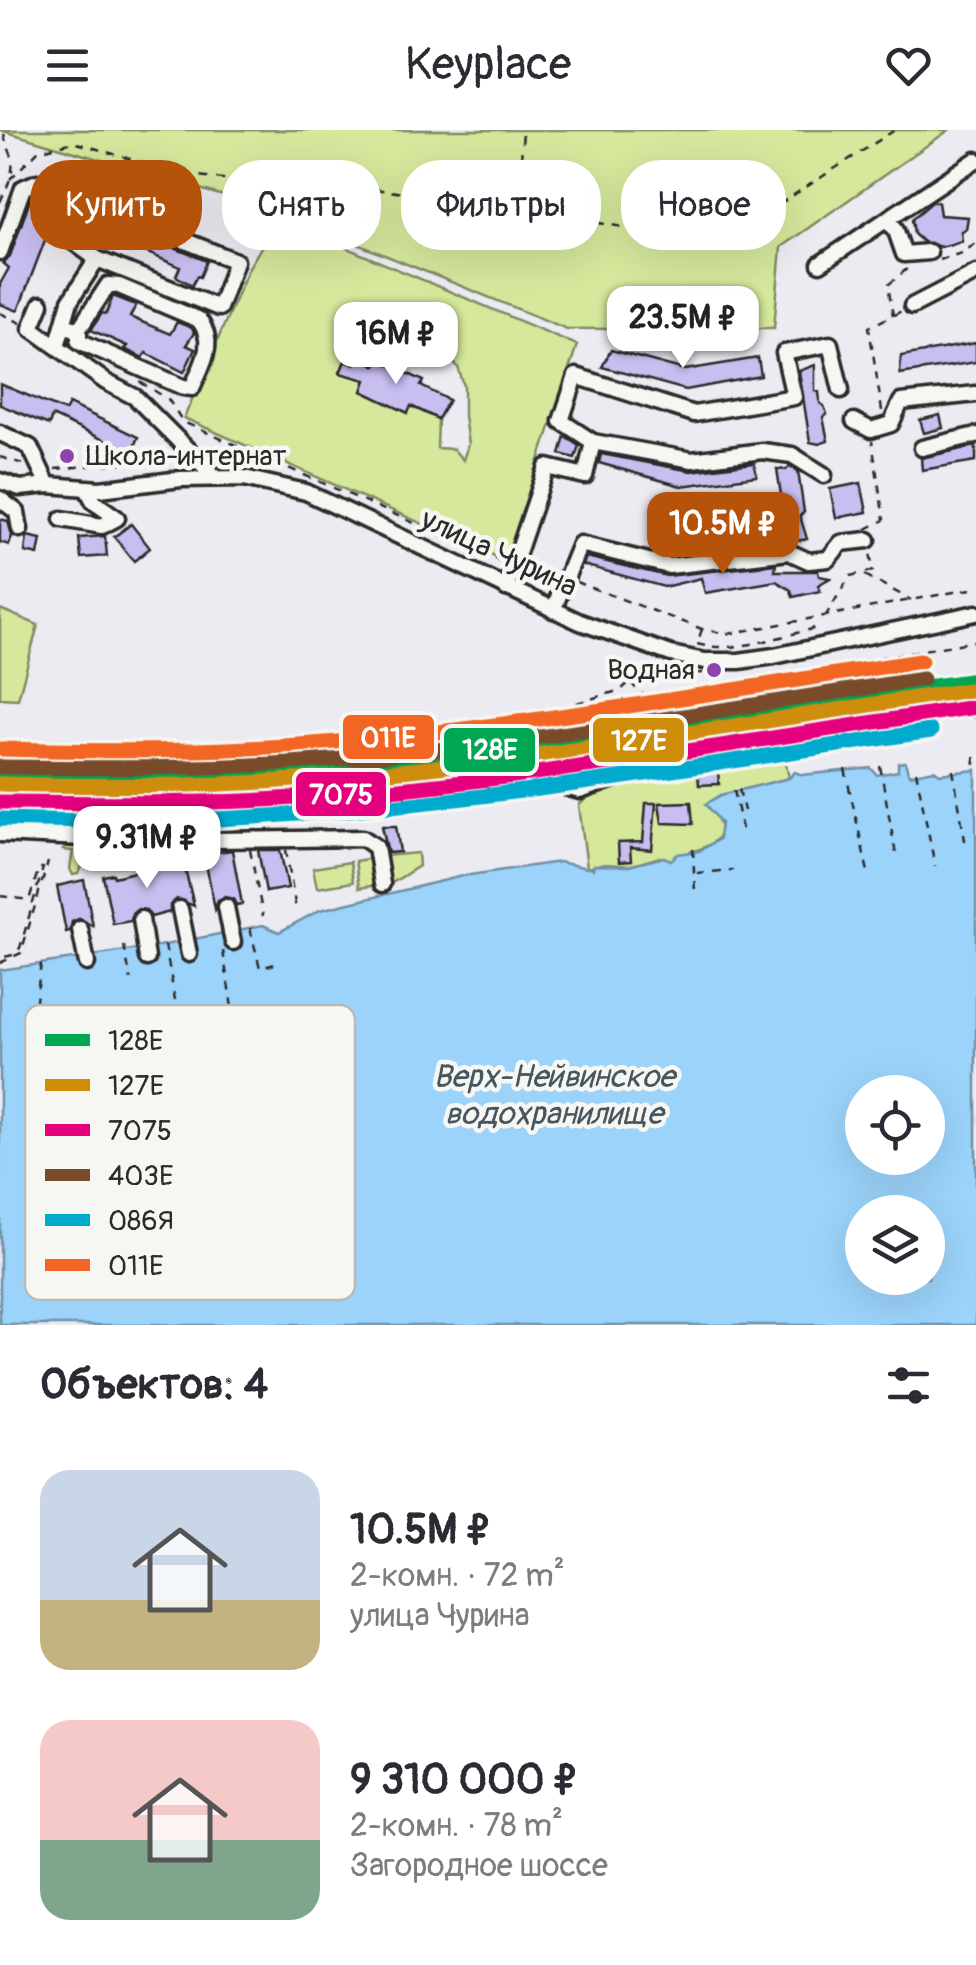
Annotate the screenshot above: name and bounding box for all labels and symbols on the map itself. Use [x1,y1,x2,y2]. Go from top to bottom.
pin: 23.5M ₽ [591,286,775,371]
pin: 16M ₽ [326,302,466,387]
place label: Школа-интернат [86,439,287,474]
marker: Школа-интернат [57,446,77,466]
pin: 10.5M ₽ [631,492,815,577]
street label: улица Чурина [414,500,583,605]
place label: Водная [607,653,695,688]
marker: Водная [704,660,724,680]
line badge: 011Е [341,713,436,761]
line badge: 127Е [591,716,686,764]
text: 011Е [360,721,416,756]
text: 127Е [611,724,667,759]
line badge: 128Е [442,726,537,774]
text: 128Е [462,733,518,768]
line badge: 7075 [294,770,388,818]
text: 7075 [309,778,373,813]
pin: 9.31M ₽ [55,806,239,891]
legend [25,1005,355,1300]
text: 128Е [108,1024,163,1059]
water label: Верх-Нейвинское водохранилище [433,1057,678,1134]
text: 127Е [108,1069,164,1104]
text: 7075 [108,1114,172,1149]
text: 403Е [108,1159,174,1194]
text: 086Я [108,1204,174,1239]
text: 011Е [108,1249,164,1284]

